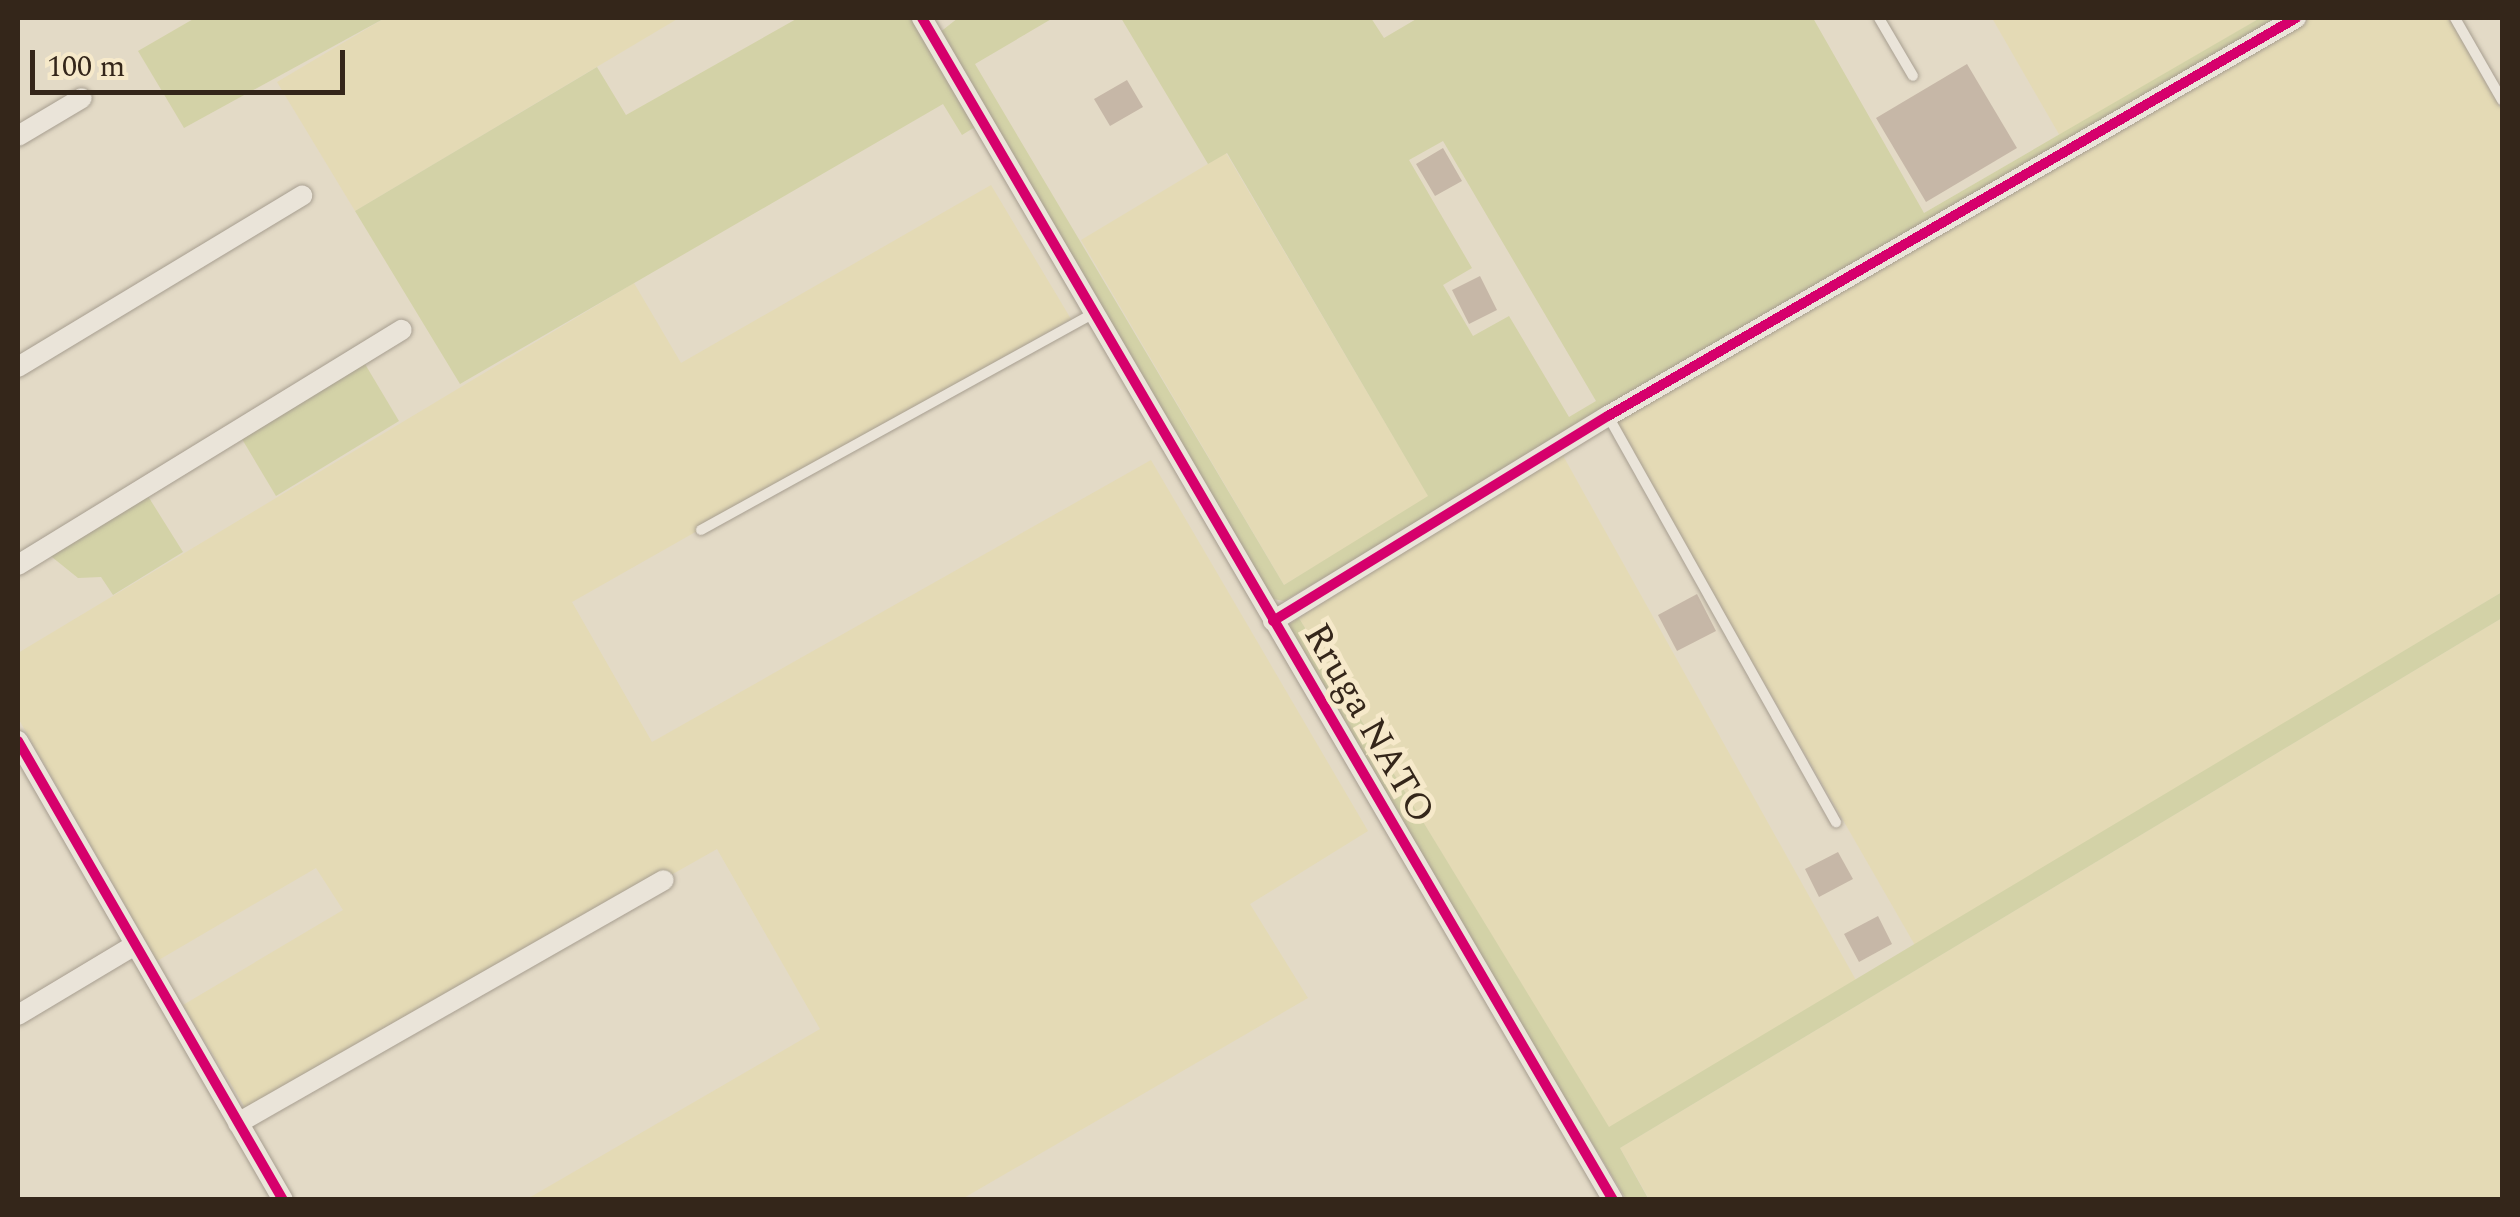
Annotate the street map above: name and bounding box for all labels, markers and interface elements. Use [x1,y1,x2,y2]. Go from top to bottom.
scale bar [35,30,350,92]
text: 100 m [47,44,125,90]
street label: Rruga NATO [1293,616,1443,832]

